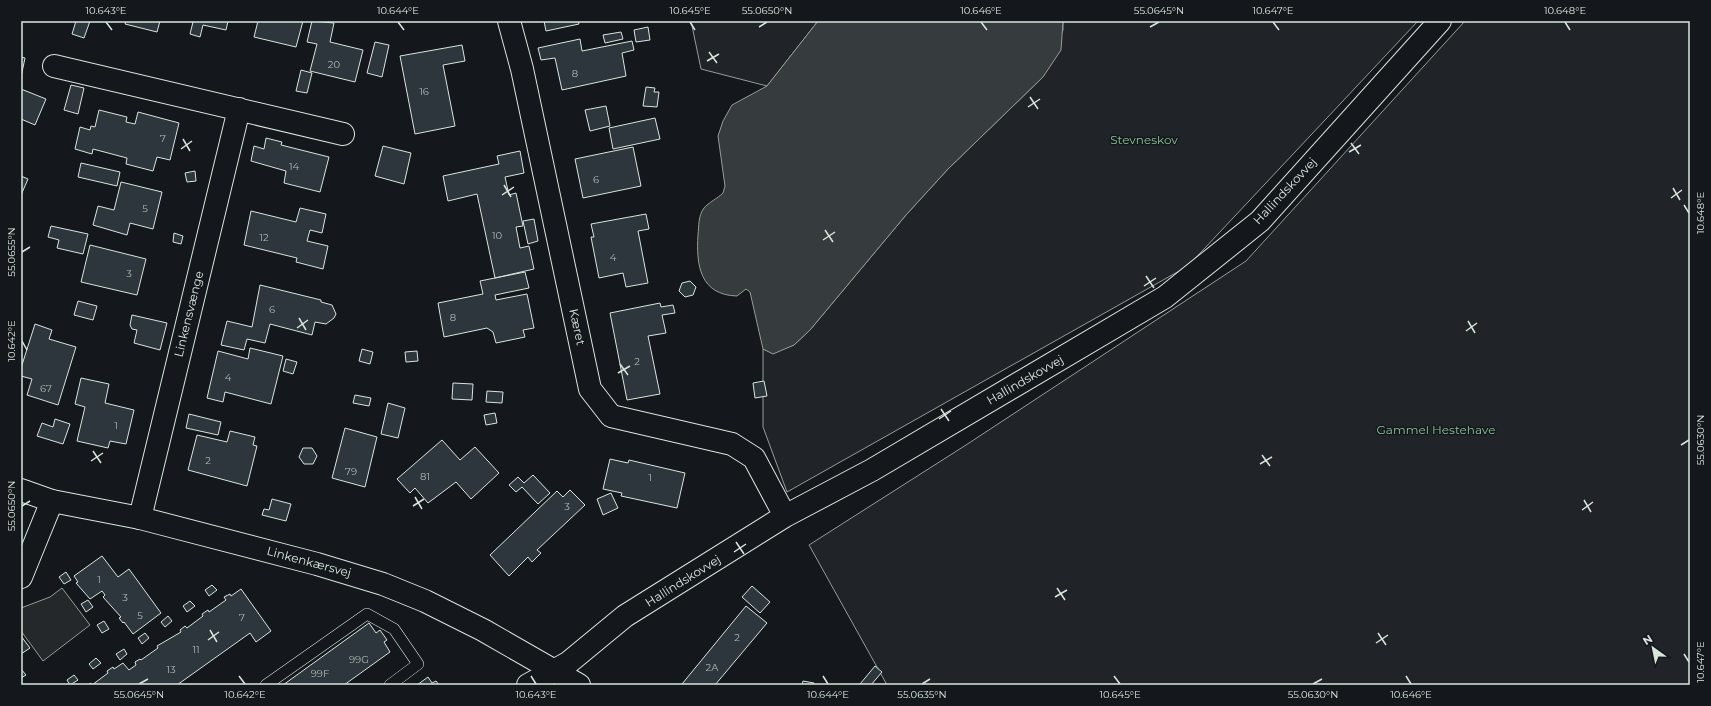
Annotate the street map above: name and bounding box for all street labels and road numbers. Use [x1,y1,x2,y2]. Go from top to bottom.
street label: Hallindskovvej [1250,154,1319,227]
street label: Linkensvænge [171,269,206,358]
street label: Kæret [566,307,589,347]
street label: Hallindskovvej [984,352,1066,408]
street label: Linkenkærsvej [265,543,353,580]
street label: Hallindskovvej [642,551,723,610]

